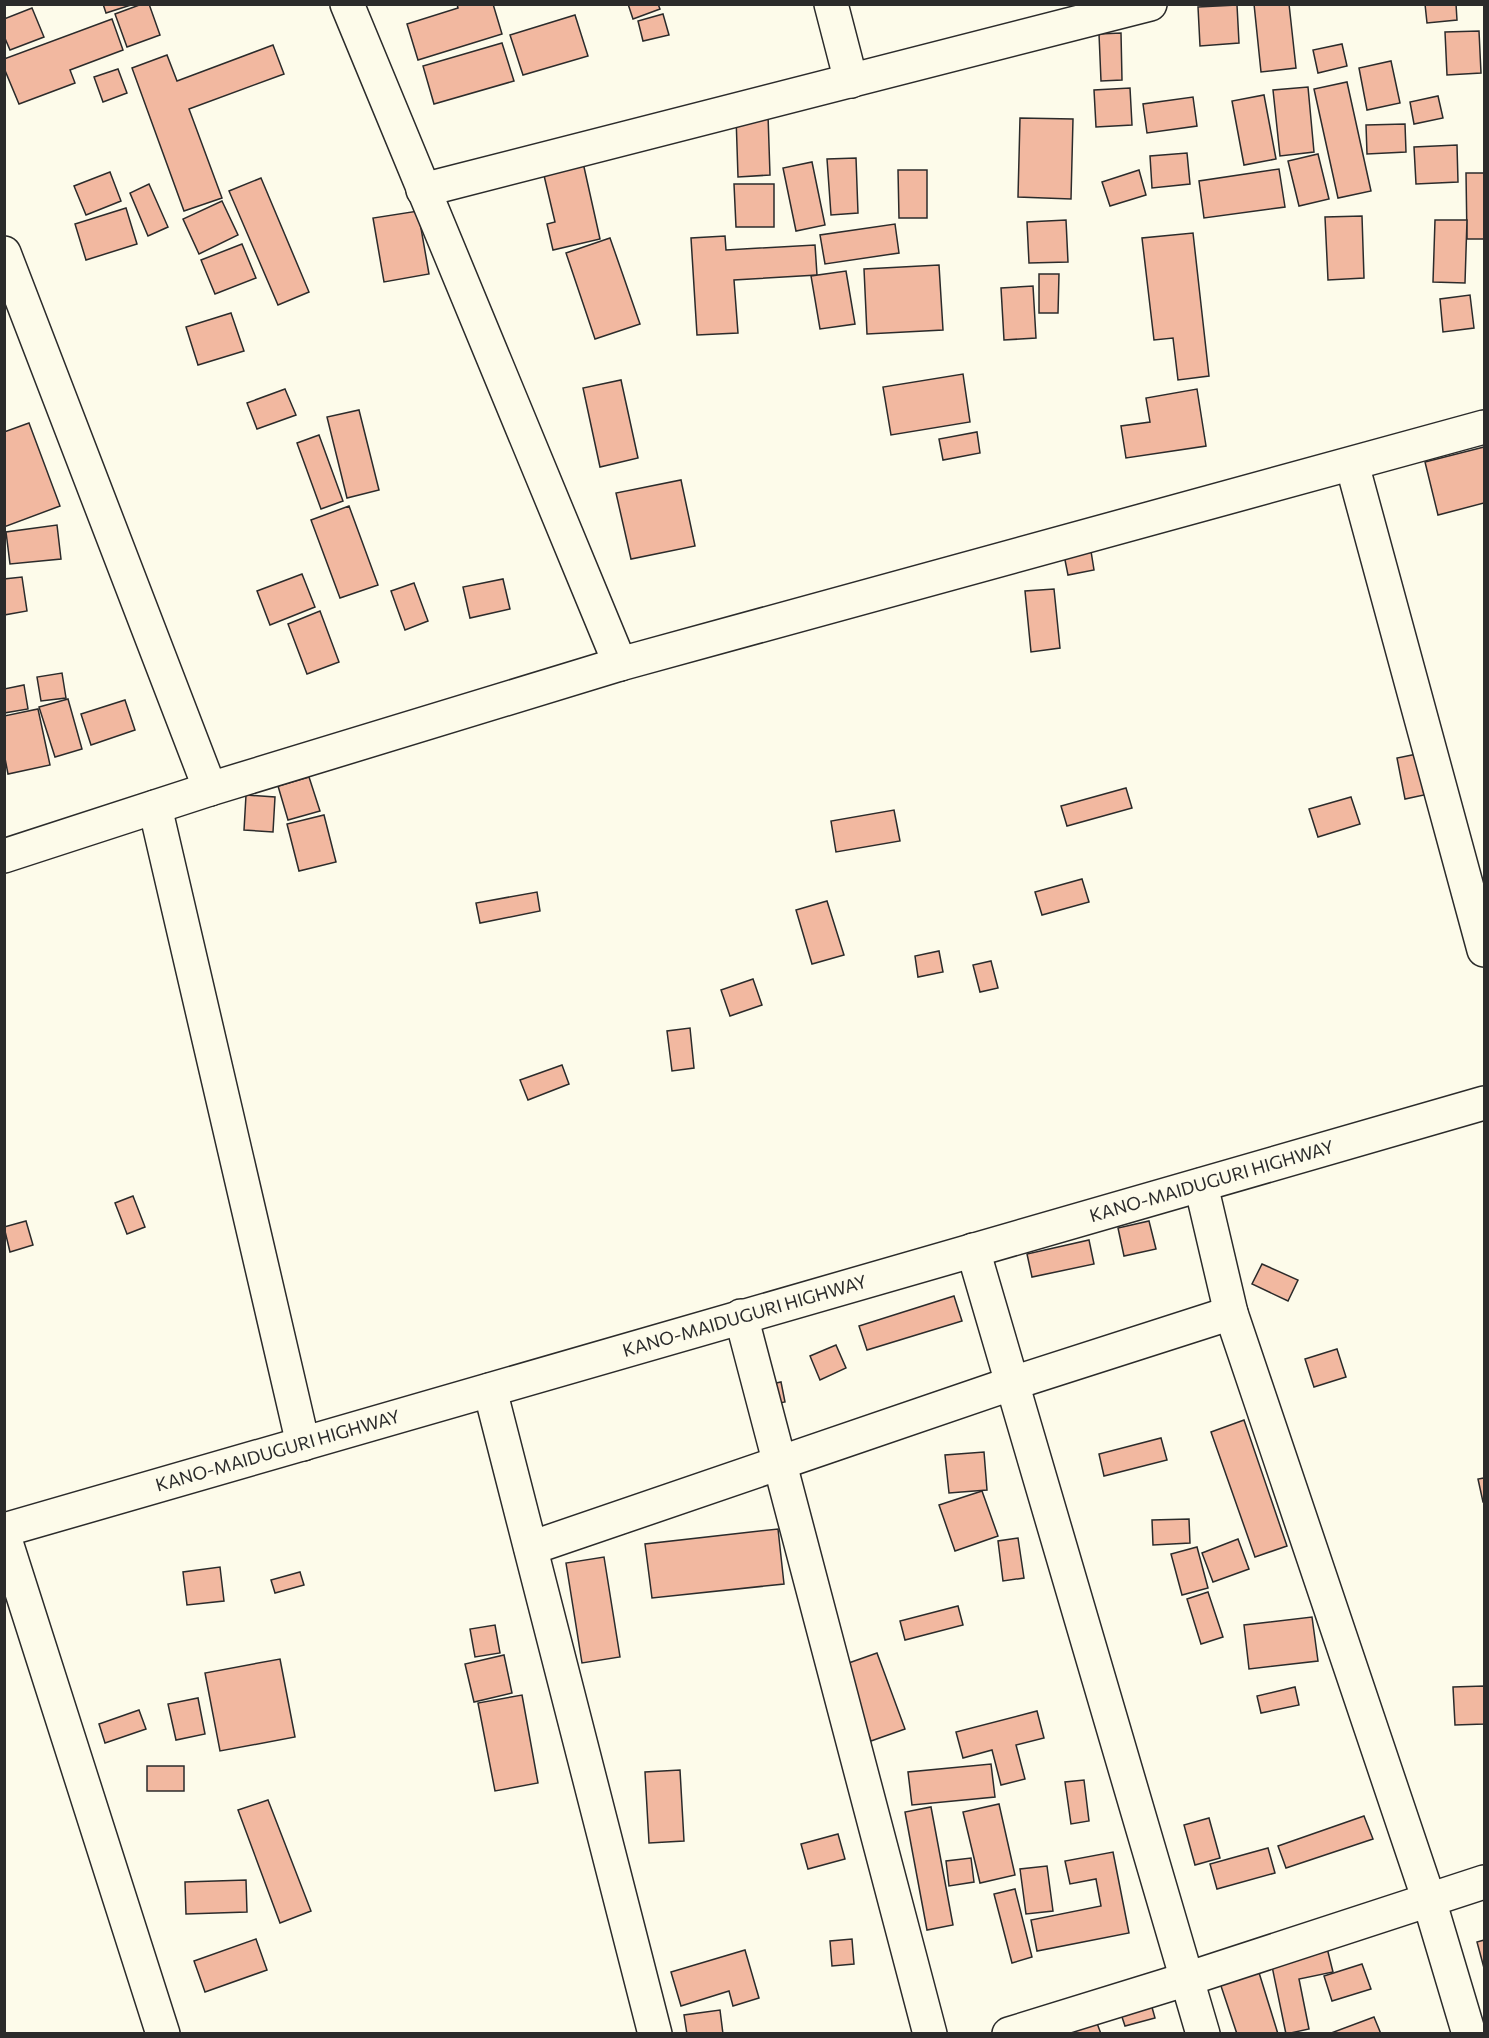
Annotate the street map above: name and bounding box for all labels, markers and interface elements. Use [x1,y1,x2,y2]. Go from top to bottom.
street label: KANO-MAIDUGURI HIGHWAY [1087,1135,1336,1226]
street label: KANO-MAIDUGURI HIGHWAY [620,1270,869,1361]
street label: KANO-MAIDUGURI HIGHWAY [153,1404,403,1496]

